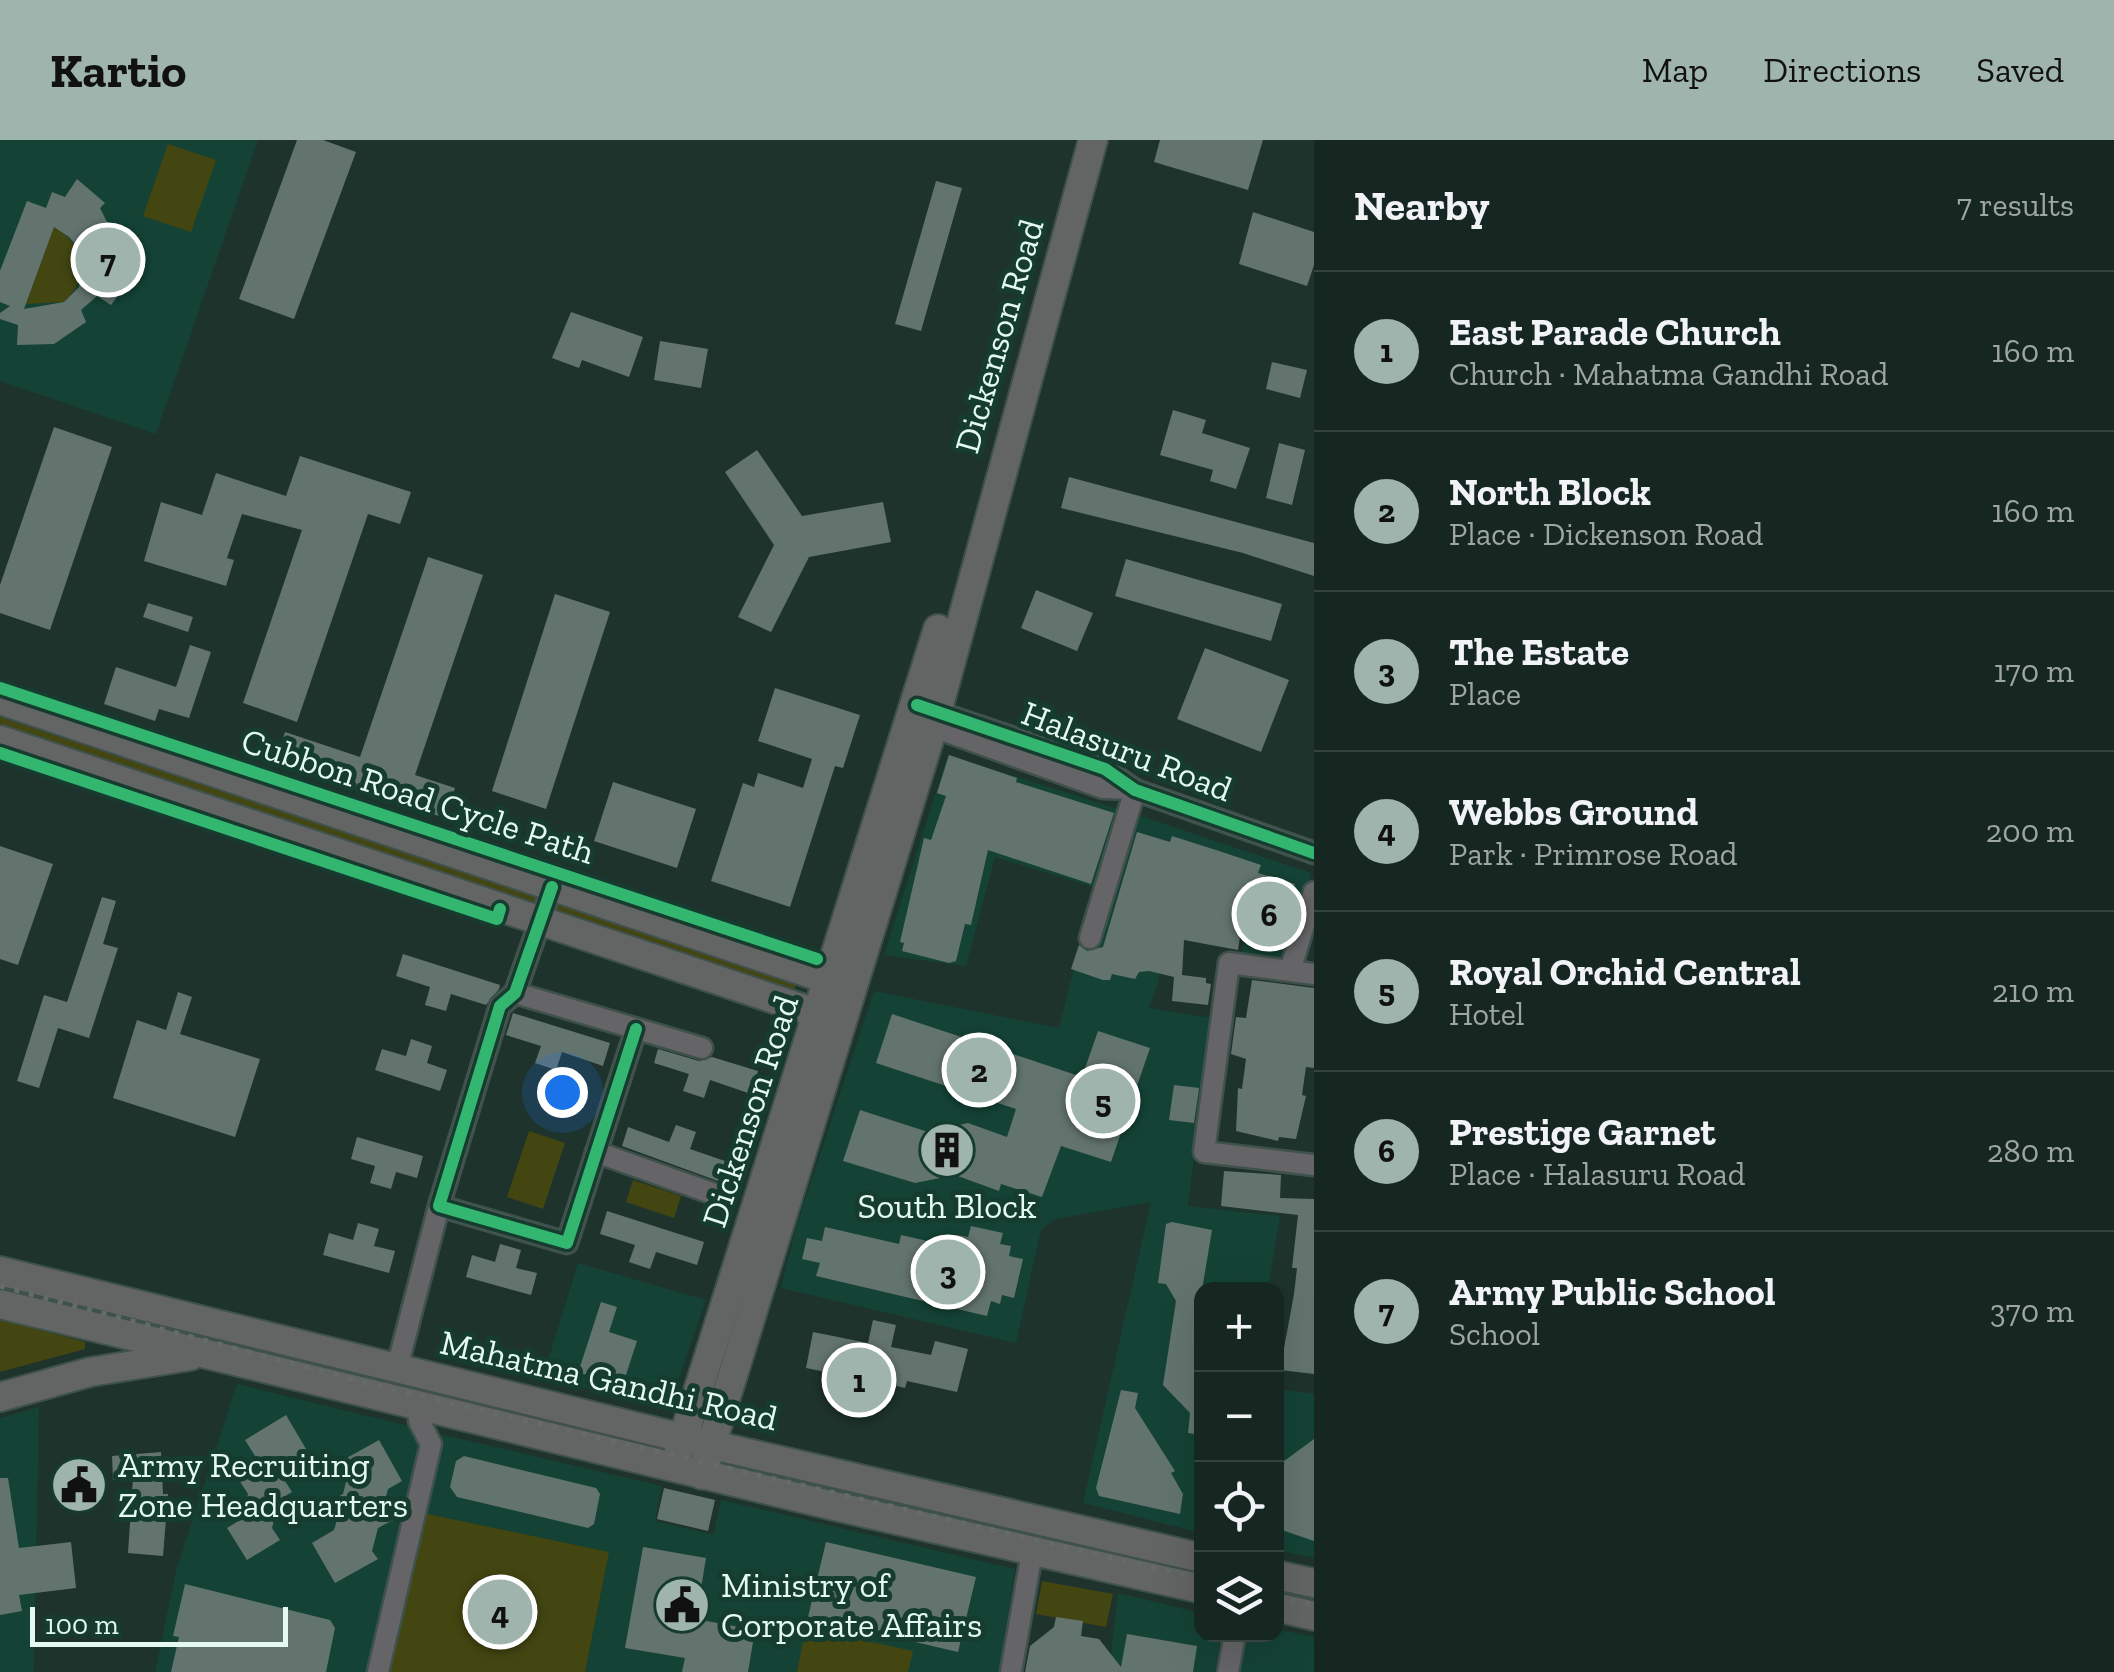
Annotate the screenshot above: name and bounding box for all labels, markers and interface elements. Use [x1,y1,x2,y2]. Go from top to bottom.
text: Kartio [50,42,186,99]
text: Map [1642,49,1708,91]
text: Directions [1763,49,1921,91]
text: Saved [1976,49,2064,91]
text: Nearby [1354,180,1490,231]
text: 7 results [1957,186,2074,224]
street label: Dickenson Road [946,214,1052,458]
pin: 7 [76,222,140,298]
text: East Parade Church [1449,309,1781,355]
text: 1 [1380,332,1393,370]
text: 160 m [1991,332,2074,370]
text: Church · Mahatma Gandhi Road [1449,355,1888,393]
text: North Block [1449,469,1651,515]
text: 2 [1378,492,1395,530]
text: 160 m [1991,492,2074,530]
text: Place · Dickenson Road [1449,515,1763,553]
text: The Estate [1449,629,1629,675]
text: 3 [1378,652,1395,690]
text: 170 m [1994,652,2074,690]
text: Place [1449,675,1521,713]
street label: Halasuru Road [1016,692,1238,810]
street label: Cubbon Road Cycle Path [236,719,600,873]
text: Webbs Ground [1449,789,1698,835]
text: 4 [1377,812,1396,850]
text: 200 m [1986,812,2074,850]
text: Park · Primrose Road [1449,835,1737,873]
pin: 6 [1236,876,1302,952]
text: Royal Orchid Central [1449,949,1801,995]
text: 5 [1378,972,1395,1010]
text: 210 m [1992,972,2074,1010]
street label: Dickenson Road [693,990,807,1232]
text: Hotel [1449,995,1524,1033]
pin: 2 [946,1032,1012,1108]
pin: 5 [1070,1064,1136,1138]
your location [537,1067,588,1118]
text: Prestige Garnet [1449,1109,1716,1155]
building icon: South Block [917,1120,977,1180]
text: 6 [1378,1132,1395,1170]
text: 280 m [1987,1132,2074,1170]
text: Place · Halasuru Road [1449,1155,1745,1193]
place label: South Block [858,1185,1037,1227]
pin: 3 [916,1234,980,1310]
text: Army Public School [1449,1269,1775,1315]
map controls [1194,1282,1284,1642]
button: + [1194,1282,1284,1372]
text: 7 [1379,1292,1394,1330]
text: 370 m [1990,1292,2074,1330]
text: School [1449,1315,1540,1353]
street label: Mahatma Gandhi Road [436,1321,782,1439]
pin: 1 [826,1342,892,1418]
button: − [1194,1372,1284,1462]
place label: Army Recruiting Zone Headquarters [118,1444,408,1526]
public building icon: Army Recruiting Zone Headquarters [49,1455,109,1515]
button: locate [1194,1462,1284,1552]
button: layers [1194,1552,1284,1642]
place label: Ministry of Corporate Affairs [721,1564,982,1646]
pin: 4 [468,1574,532,1650]
public building icon: Ministry of Corporate Affairs [652,1575,712,1635]
scale bar [30,1602,288,1646]
text: 100 m [45,1608,119,1641]

